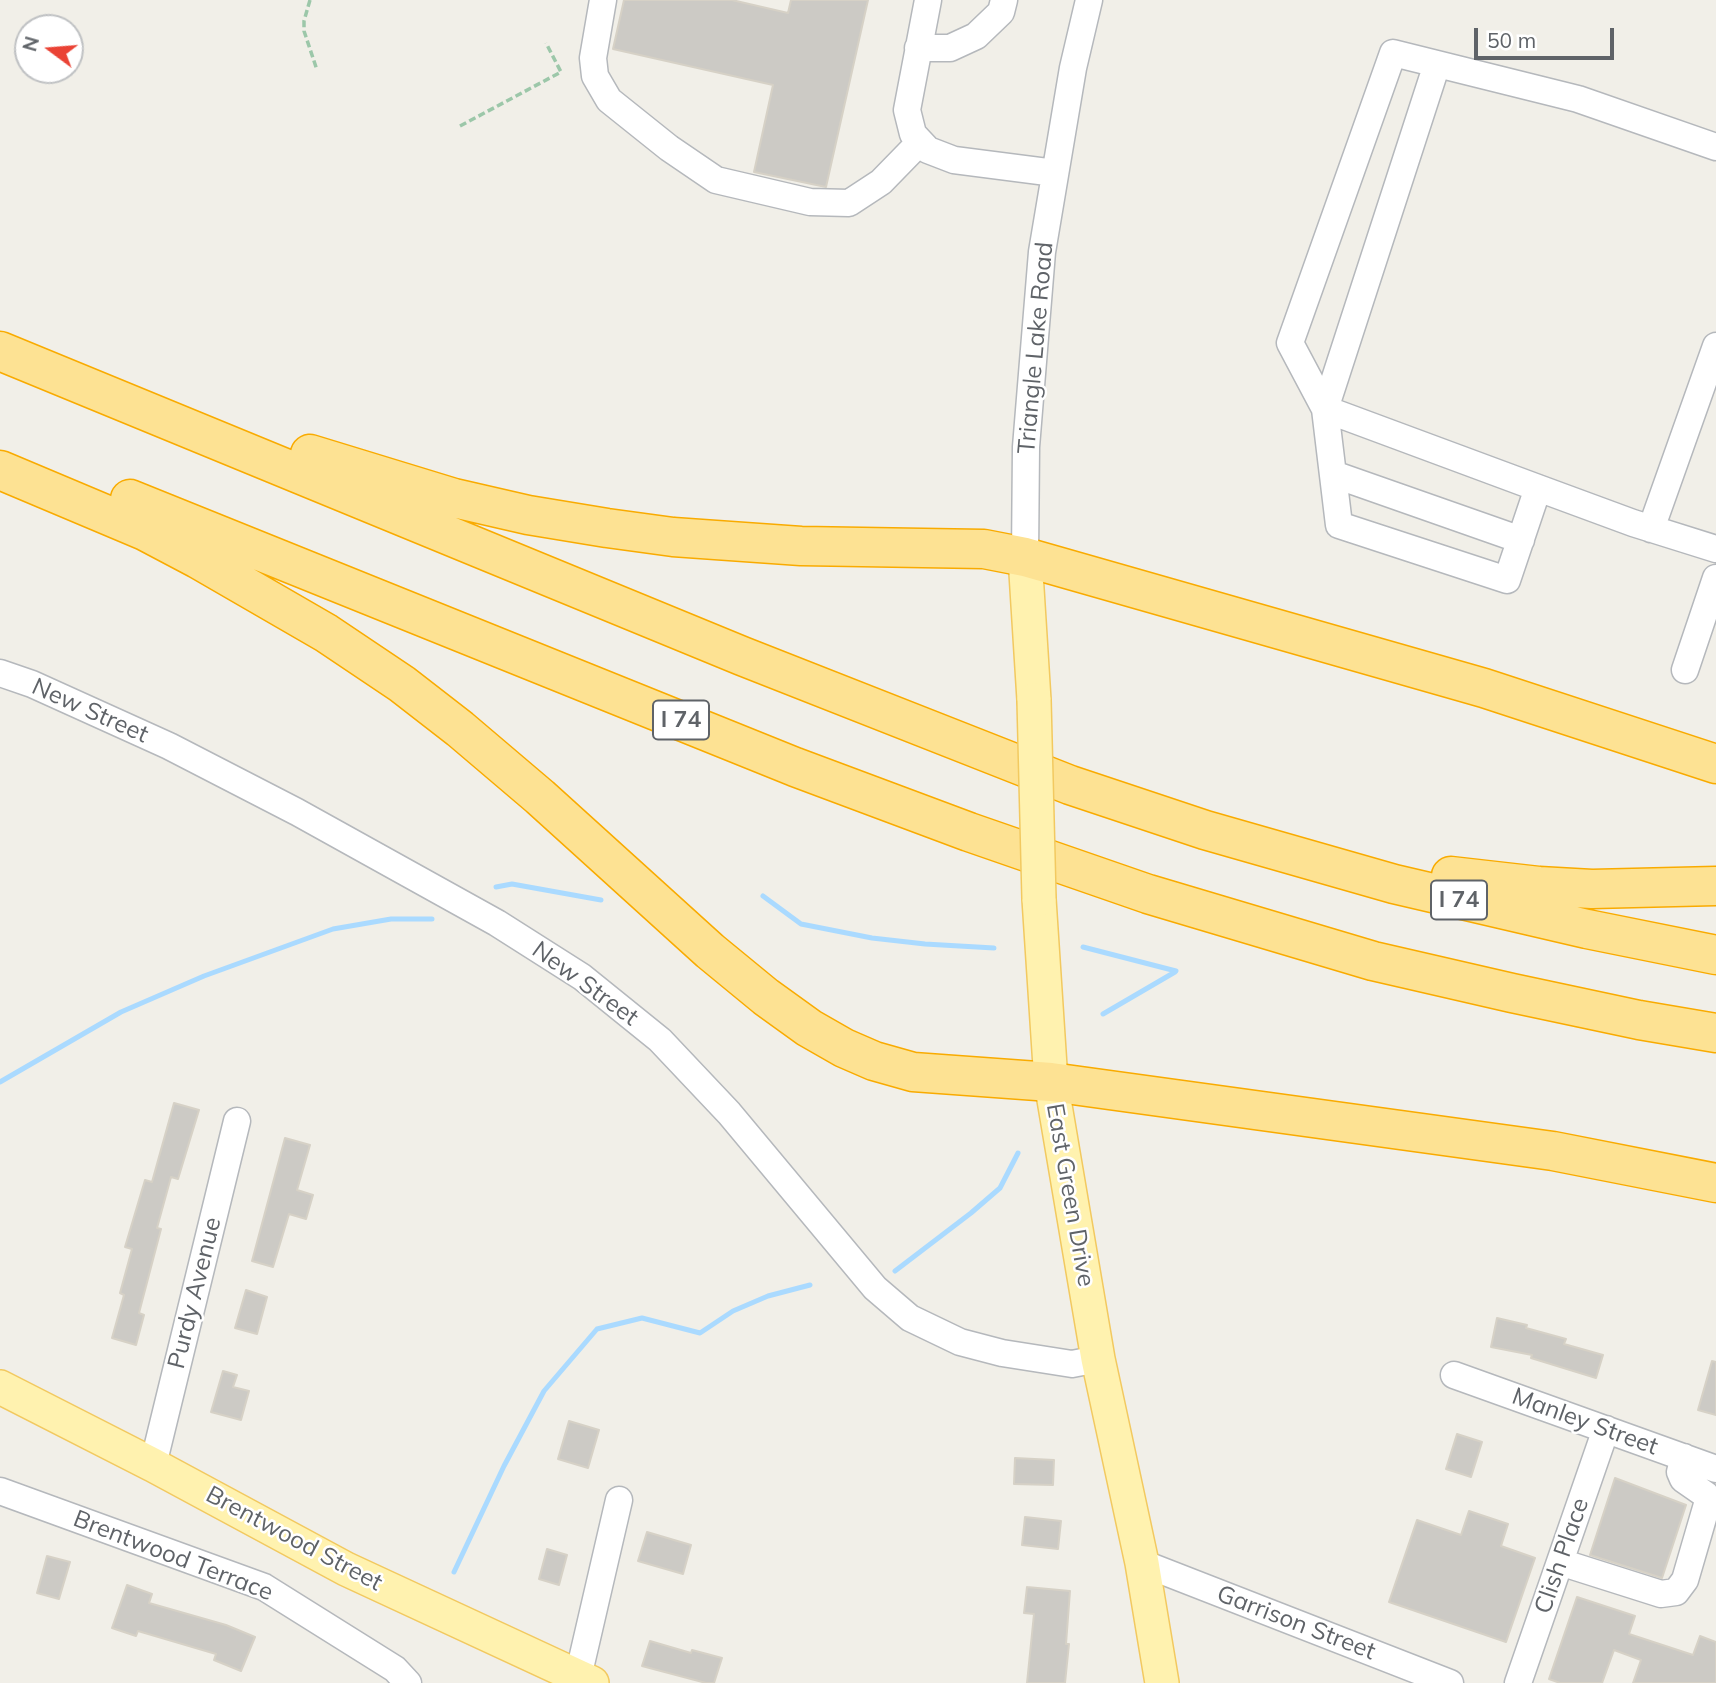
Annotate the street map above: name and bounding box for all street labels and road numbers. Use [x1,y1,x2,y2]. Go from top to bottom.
street label: Triangle Lake Road [1012,241,1060,455]
street label: New Street [27,673,153,749]
road number: I 74 [653,700,709,740]
road number: I 74 [1431,880,1487,920]
street label: New Street [526,936,644,1032]
street label: East Green Drive [1040,1101,1100,1289]
street label: Purdy Avenue [162,1214,228,1372]
street label: Manley Street [1508,1382,1662,1462]
street label: Brentwood Street [201,1480,387,1598]
street label: Clish Place [1529,1494,1595,1618]
street label: Brentwood Terrace [69,1505,277,1607]
street label: Garrison Street [1213,1580,1379,1666]

